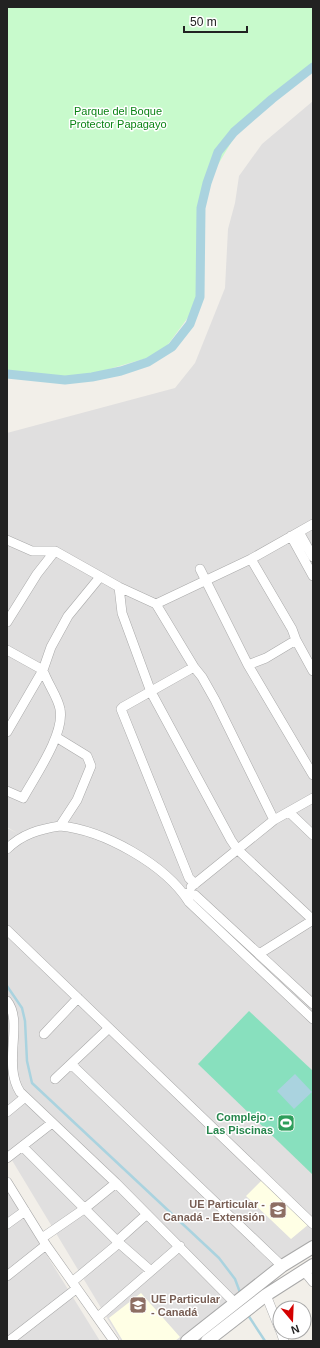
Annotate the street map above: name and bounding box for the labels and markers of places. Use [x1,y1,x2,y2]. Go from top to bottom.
place label: Complejo - Las Piscinas [206,1111,273,1136]
sports icon: Complejo - Las Piscinas [276,1113,296,1133]
place label: UE Particular - Canadá - Extensión [163,1198,265,1223]
school or university icon: UE Particular - Canadá - Extensión [268,1200,288,1220]
place label: UE Particular - Canadá [151,1293,221,1318]
school or university icon: UE Particular - Canadá [128,1295,148,1315]

